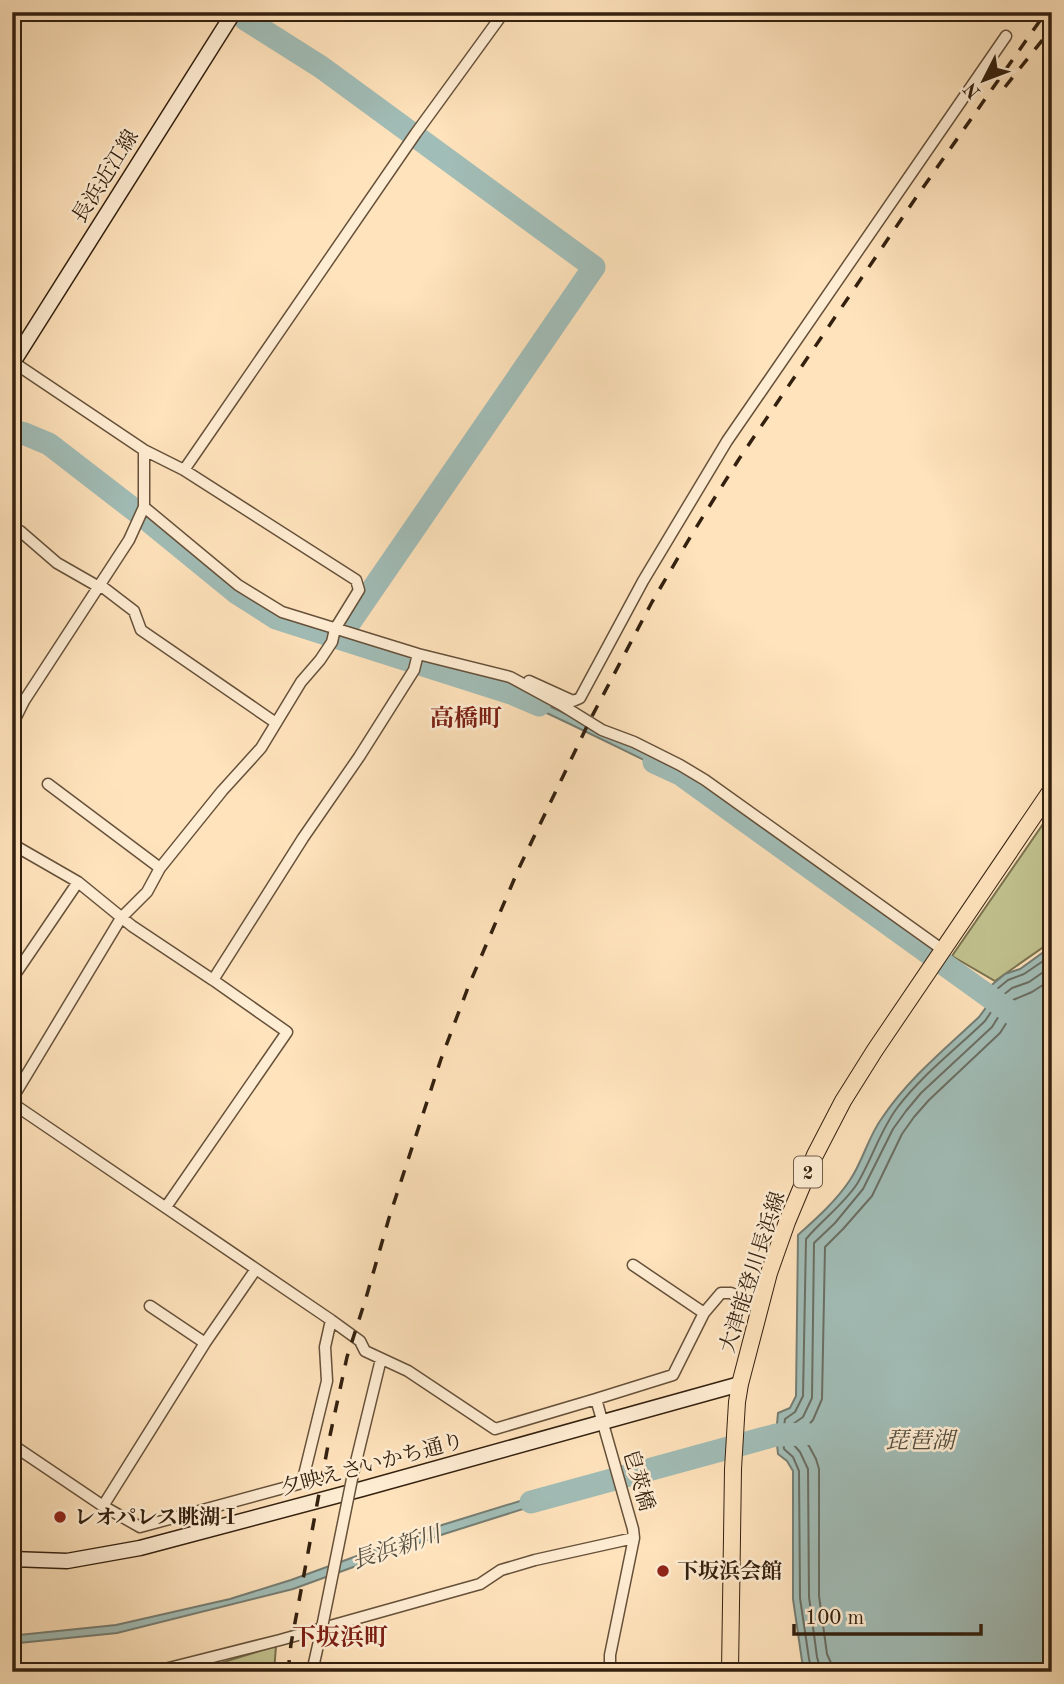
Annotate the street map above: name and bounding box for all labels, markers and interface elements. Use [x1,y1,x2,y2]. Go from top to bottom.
north arrow [948,46,1018,116]
text: N [961,78,985,101]
street label: 長浜近江線 [68,126,143,227]
district label: 高橋町 [430,705,502,732]
road number: 2 [794,1156,822,1188]
street label: 大津能登川長浜線 [716,1189,789,1356]
water label: 琵琶湖 [886,1428,959,1453]
street label: 夕映えさいかち通り [278,1429,466,1500]
street label: 皀莢橋 [619,1447,658,1514]
place label: レオパレス眺湖Ⅰ [74,1506,241,1529]
marker: レオパレス眺湖Ⅰ [52,1509,68,1525]
water label: 長浜新川 [349,1520,447,1574]
place label: 下坂浜会館 [677,1559,782,1583]
marker: 下坂浜会館 [655,1563,671,1579]
scale bar [794,1593,982,1637]
text: 100 m [805,1608,864,1629]
district label: 下坂浜町 [292,1624,388,1651]

